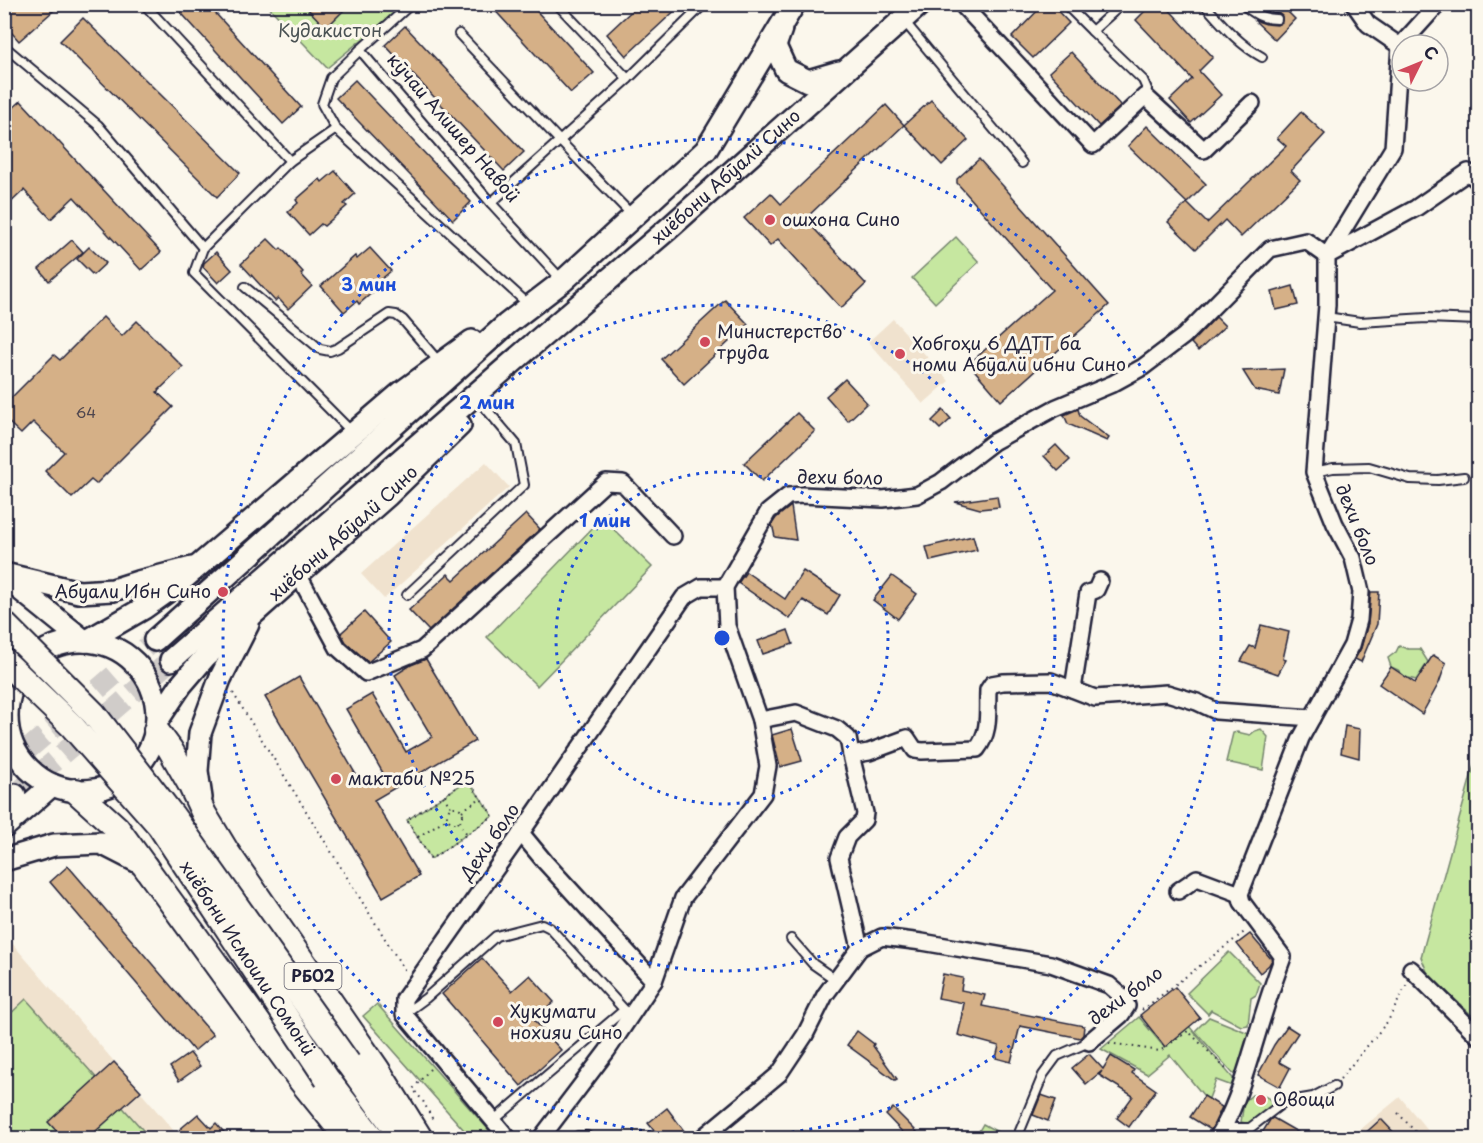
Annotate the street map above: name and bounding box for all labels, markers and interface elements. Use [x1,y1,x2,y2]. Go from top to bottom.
park label: Кудакистон [278,16,382,43]
north arrow [1390,33,1450,93]
text: С [1419,39,1445,65]
street label: кӯчаи Алишер Навоӣ [381,46,527,208]
street label: хиёбони Абӯалӣ Сино [645,102,806,250]
place label: ошхона Сино [782,205,900,232]
marker: ошхона Сино [763,213,777,227]
text: 3 мин [341,270,397,297]
place label: Министерство труда [717,317,842,365]
place label: Хобгоҳи 6 ДДТТ ба номи Абӯалӣ ибни Сино [912,329,1126,377]
marker: Министерство труда [698,335,712,349]
marker: Хобгоҳи 6 ДДТТ ба номи Абӯалӣ ибни Сино [893,347,907,361]
text: 2 мин [459,388,515,415]
house number: 64 [76,400,96,423]
street label: хиёбони Абӯалӣ Сино [262,458,423,606]
street label: дехи боло [797,462,883,491]
street label: дехи боло [1330,480,1387,569]
text: 1 мин [579,506,631,533]
place label: Абуали Ибн Сино [55,577,211,604]
marker: Абуали Ибн Сино [216,585,230,599]
centre of rings [712,628,732,648]
place label: мактаби №25 [348,764,475,791]
marker: мактаби №25 [329,772,343,786]
street label: Дехи боло [452,797,525,886]
street label: хиёбони Исмоили Сомонӣ [174,855,323,1061]
street label: дехи боло [1082,959,1168,1031]
road number: РБ02 [284,963,342,989]
place label: Хукумати нохияи Сино [510,997,622,1045]
marker: Хукумати нохияи Сино [491,1015,505,1029]
place label: Овощи [1273,1085,1335,1112]
marker: Овощи [1254,1093,1268,1107]

